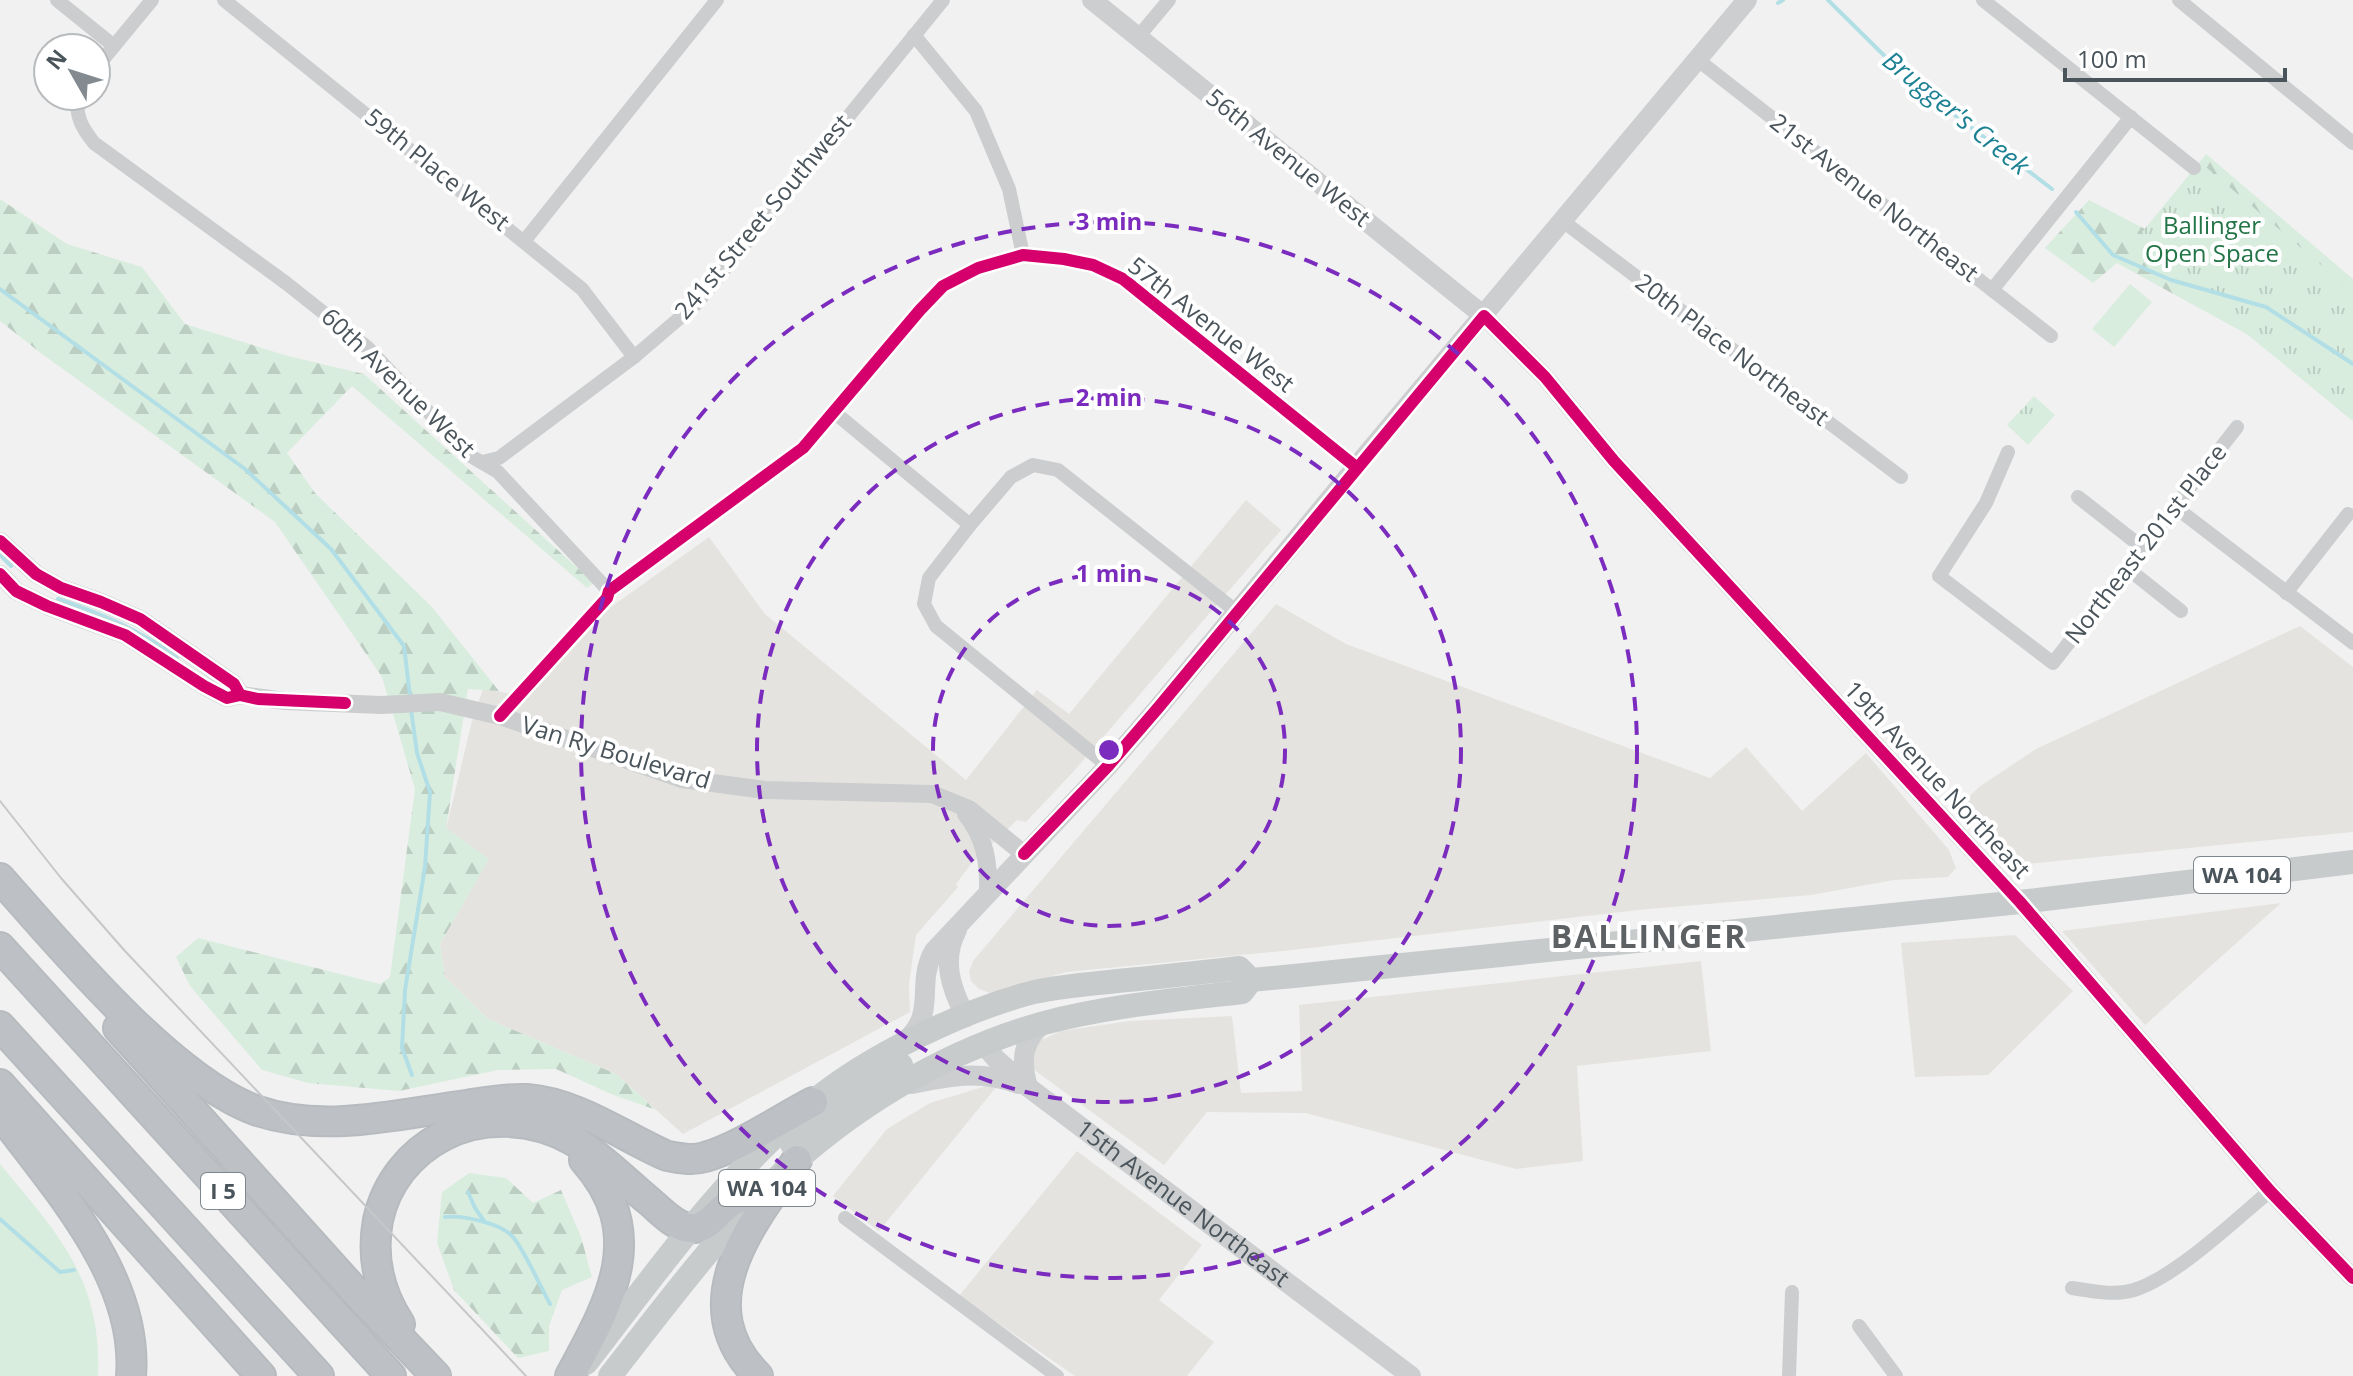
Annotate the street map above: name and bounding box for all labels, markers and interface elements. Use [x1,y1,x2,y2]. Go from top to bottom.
north arrow [32,32,112,112]
scale bar [2065,32,2285,82]
text: N [38,42,73,75]
water label: Brugger's Creek [1876,42,2038,183]
text: 100 m [2077,42,2147,75]
street label: 56th Avenue West [1200,80,1378,233]
street label: 59th Place West [359,100,517,238]
street label: 21st Avenue Northeast [1764,105,1986,289]
street label: 241st Street Southwest [666,106,858,326]
text: 3 min [1076,204,1142,237]
park label: Ballinger Open Space [2145,208,2279,269]
street label: 57th Avenue West [1122,249,1302,399]
street label: 20th Place Northeast [1629,265,1836,433]
street label: 60th Avenue West [315,300,483,464]
text: 2 min [1076,380,1142,413]
street label: Northeast 201st Place [2056,436,2233,650]
text: 1 min [1076,556,1142,589]
street label: 19th Avenue Northeast [1838,673,2039,885]
street label: Van Ry Boulevard [518,707,715,796]
centre of rings [1095,736,1123,764]
road number: WA 104 [2194,857,2290,893]
district label: BALLINGER [1551,914,1747,957]
street label: 15th Avenue Northeast [1070,1111,1297,1294]
road number: WA 104 [719,1170,815,1206]
road number: I 5 [201,1173,245,1209]

